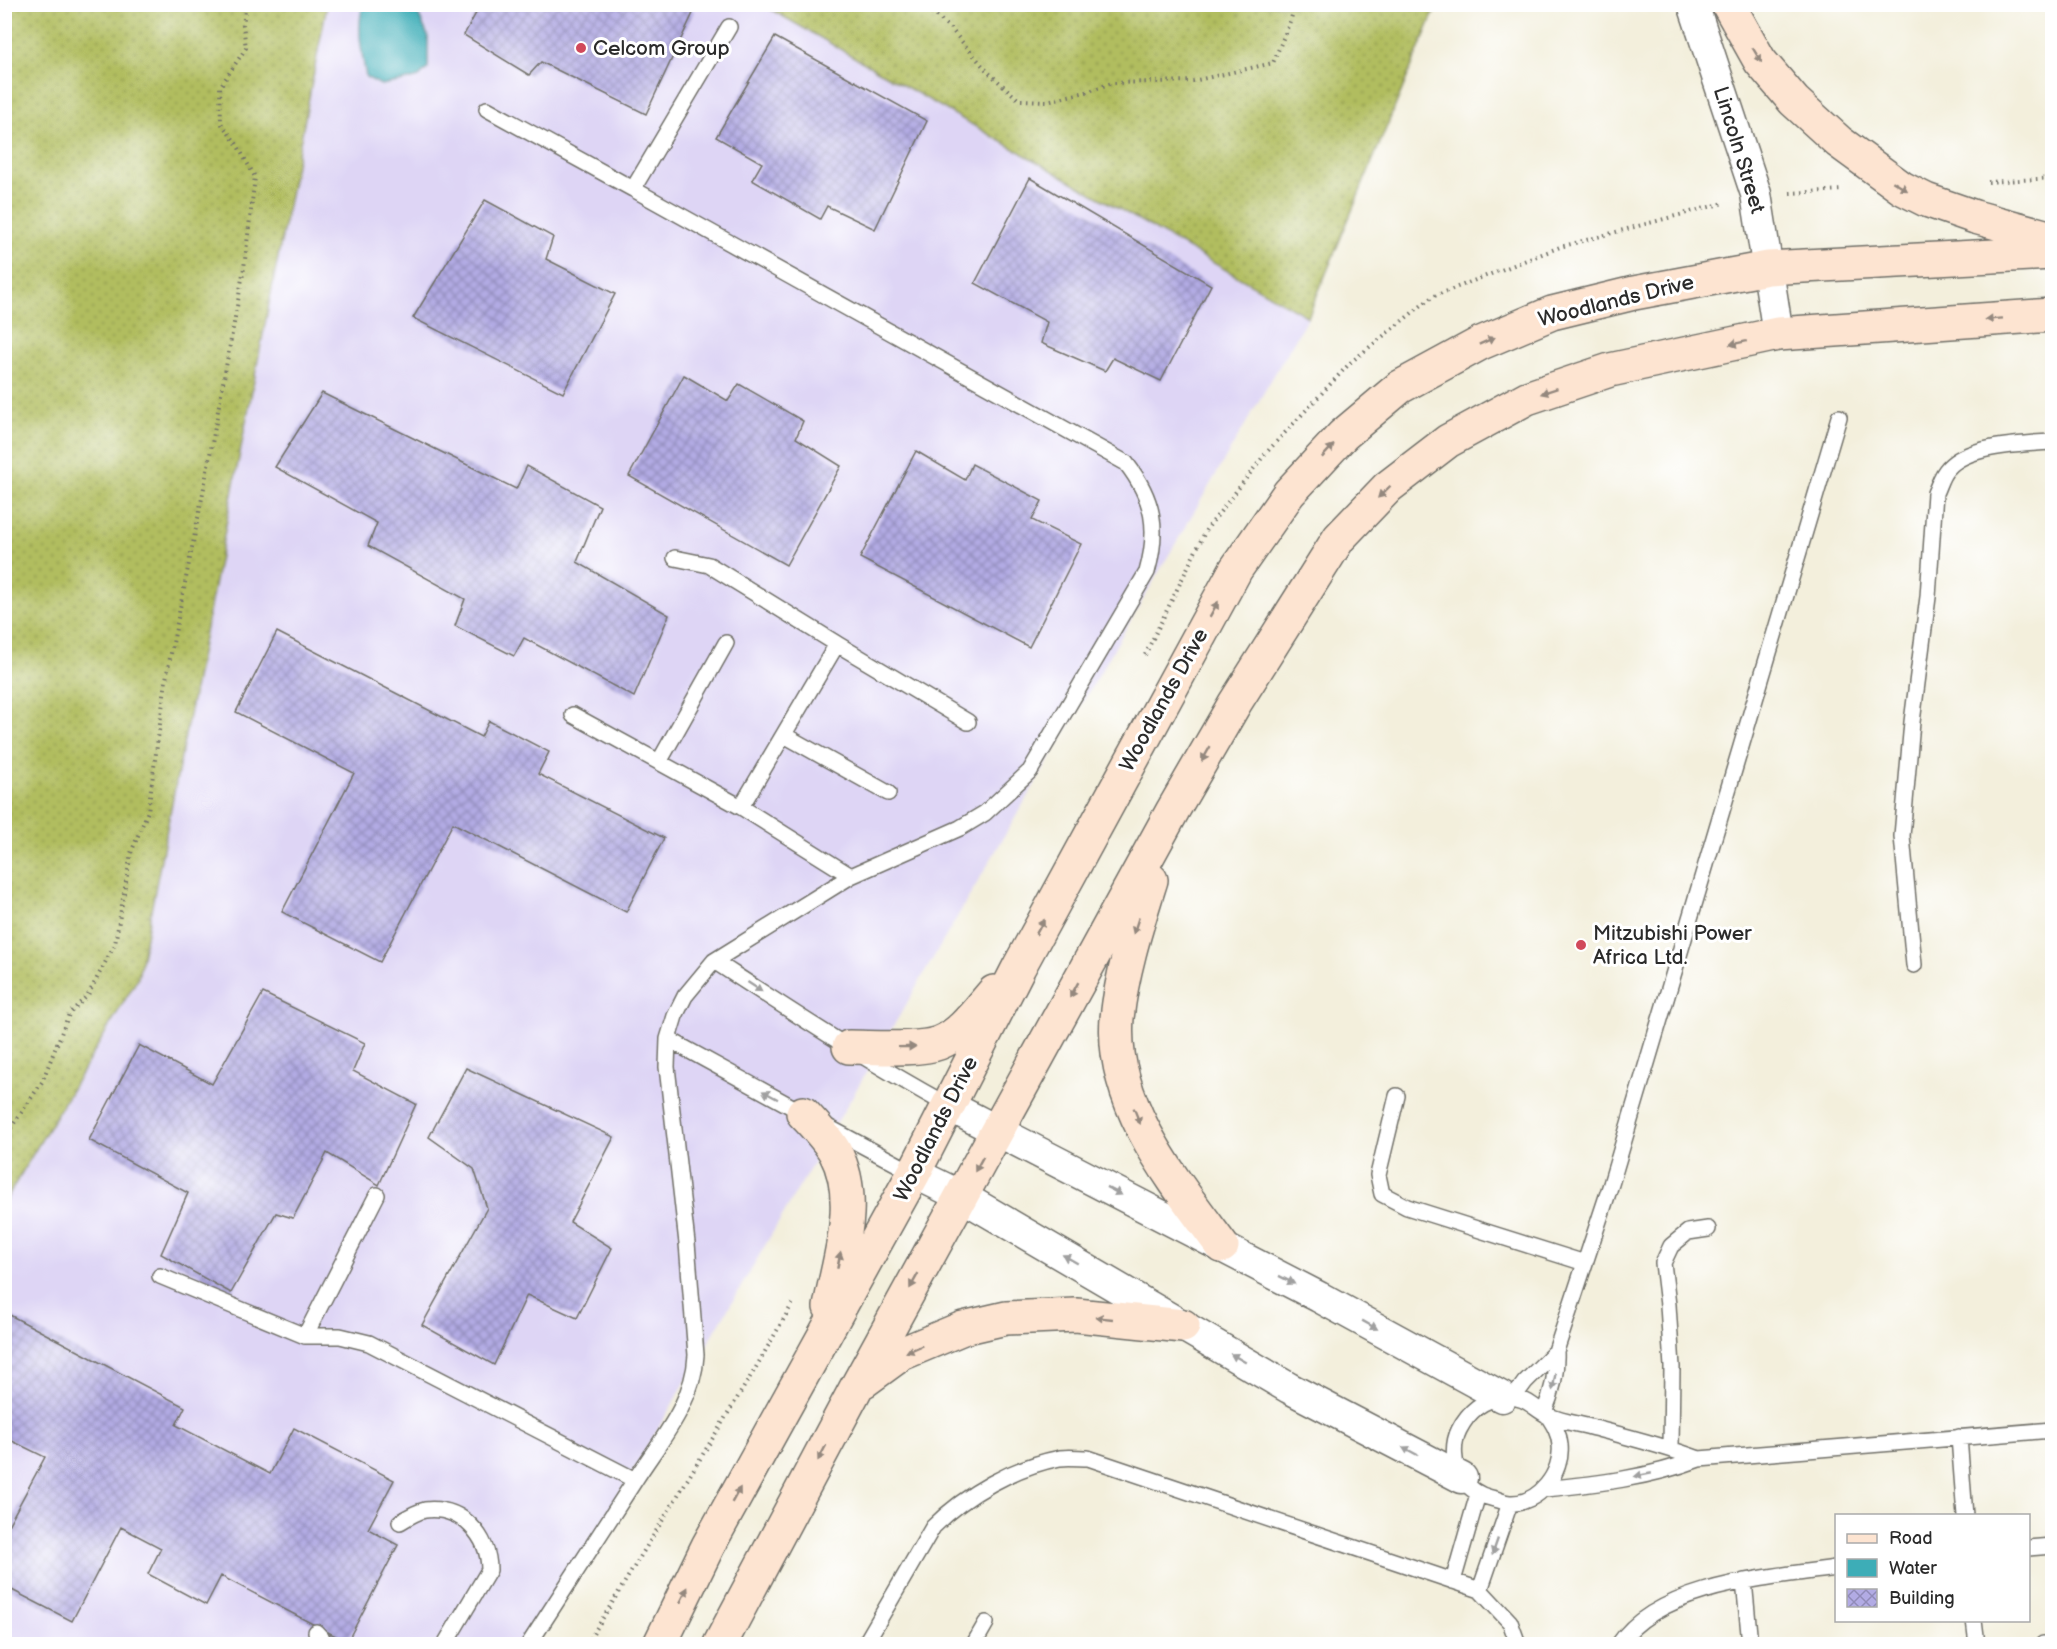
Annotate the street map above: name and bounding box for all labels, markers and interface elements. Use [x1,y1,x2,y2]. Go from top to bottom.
place label: Celcom Group [593,36,730,61]
marker: Celcom Group [574,41,588,55]
one-way arrow [1752,47,1762,64]
street label: Lincoln Street [1708,84,1770,217]
one-way arrow [1892,180,1908,191]
street label: Woodlands Drive [1536,270,1696,332]
one-way arrow [1985,314,2004,323]
one-way arrow [1478,336,1495,345]
one-way arrow [1728,338,1747,348]
one-way arrow [1540,386,1558,396]
one-way arrow [1321,444,1335,459]
one-way arrow [1377,485,1392,498]
one-way arrow [1209,600,1219,617]
street label: Woodlands Drive [1114,624,1214,776]
one-way arrow [1201,746,1211,763]
one-way arrow [1131,917,1141,935]
one-way arrow [1035,919,1045,936]
place label: Mitzubishi Power Africa Ltd. [1593,921,1752,970]
marker: Mitzubishi Power Africa Ltd. [1574,938,1588,952]
one-way arrow [746,982,763,993]
one-way arrow [1069,982,1079,999]
one-way arrow [898,1042,917,1051]
street label: Woodlands Drive [889,1052,983,1206]
one-way arrow [761,1090,778,1100]
one-way arrow [1132,1107,1142,1125]
one-way arrow [974,1156,984,1173]
one-way arrow [1105,1186,1122,1195]
one-way arrow [835,1251,844,1270]
one-way arrow [1062,1254,1078,1265]
one-way arrow [909,1273,920,1289]
one-way arrow [1278,1275,1295,1285]
one-way arrow [1094,1313,1113,1323]
one-way arrow [1362,1320,1379,1330]
one-way arrow [905,1345,923,1354]
one-way arrow [1230,1353,1246,1364]
one-way arrow [1549,1373,1558,1392]
one-way arrow [817,1444,827,1461]
one-way arrow [1401,1446,1418,1456]
one-way arrow [1633,1471,1652,1480]
one-way arrow [731,1486,741,1503]
legend [1835,1514,2030,1622]
text: Road [1889,1528,1933,1549]
one-way arrow [1490,1538,1499,1556]
text: Water [1889,1558,1937,1579]
one-way arrow [679,1587,688,1604]
text: Building [1889,1588,1955,1609]

